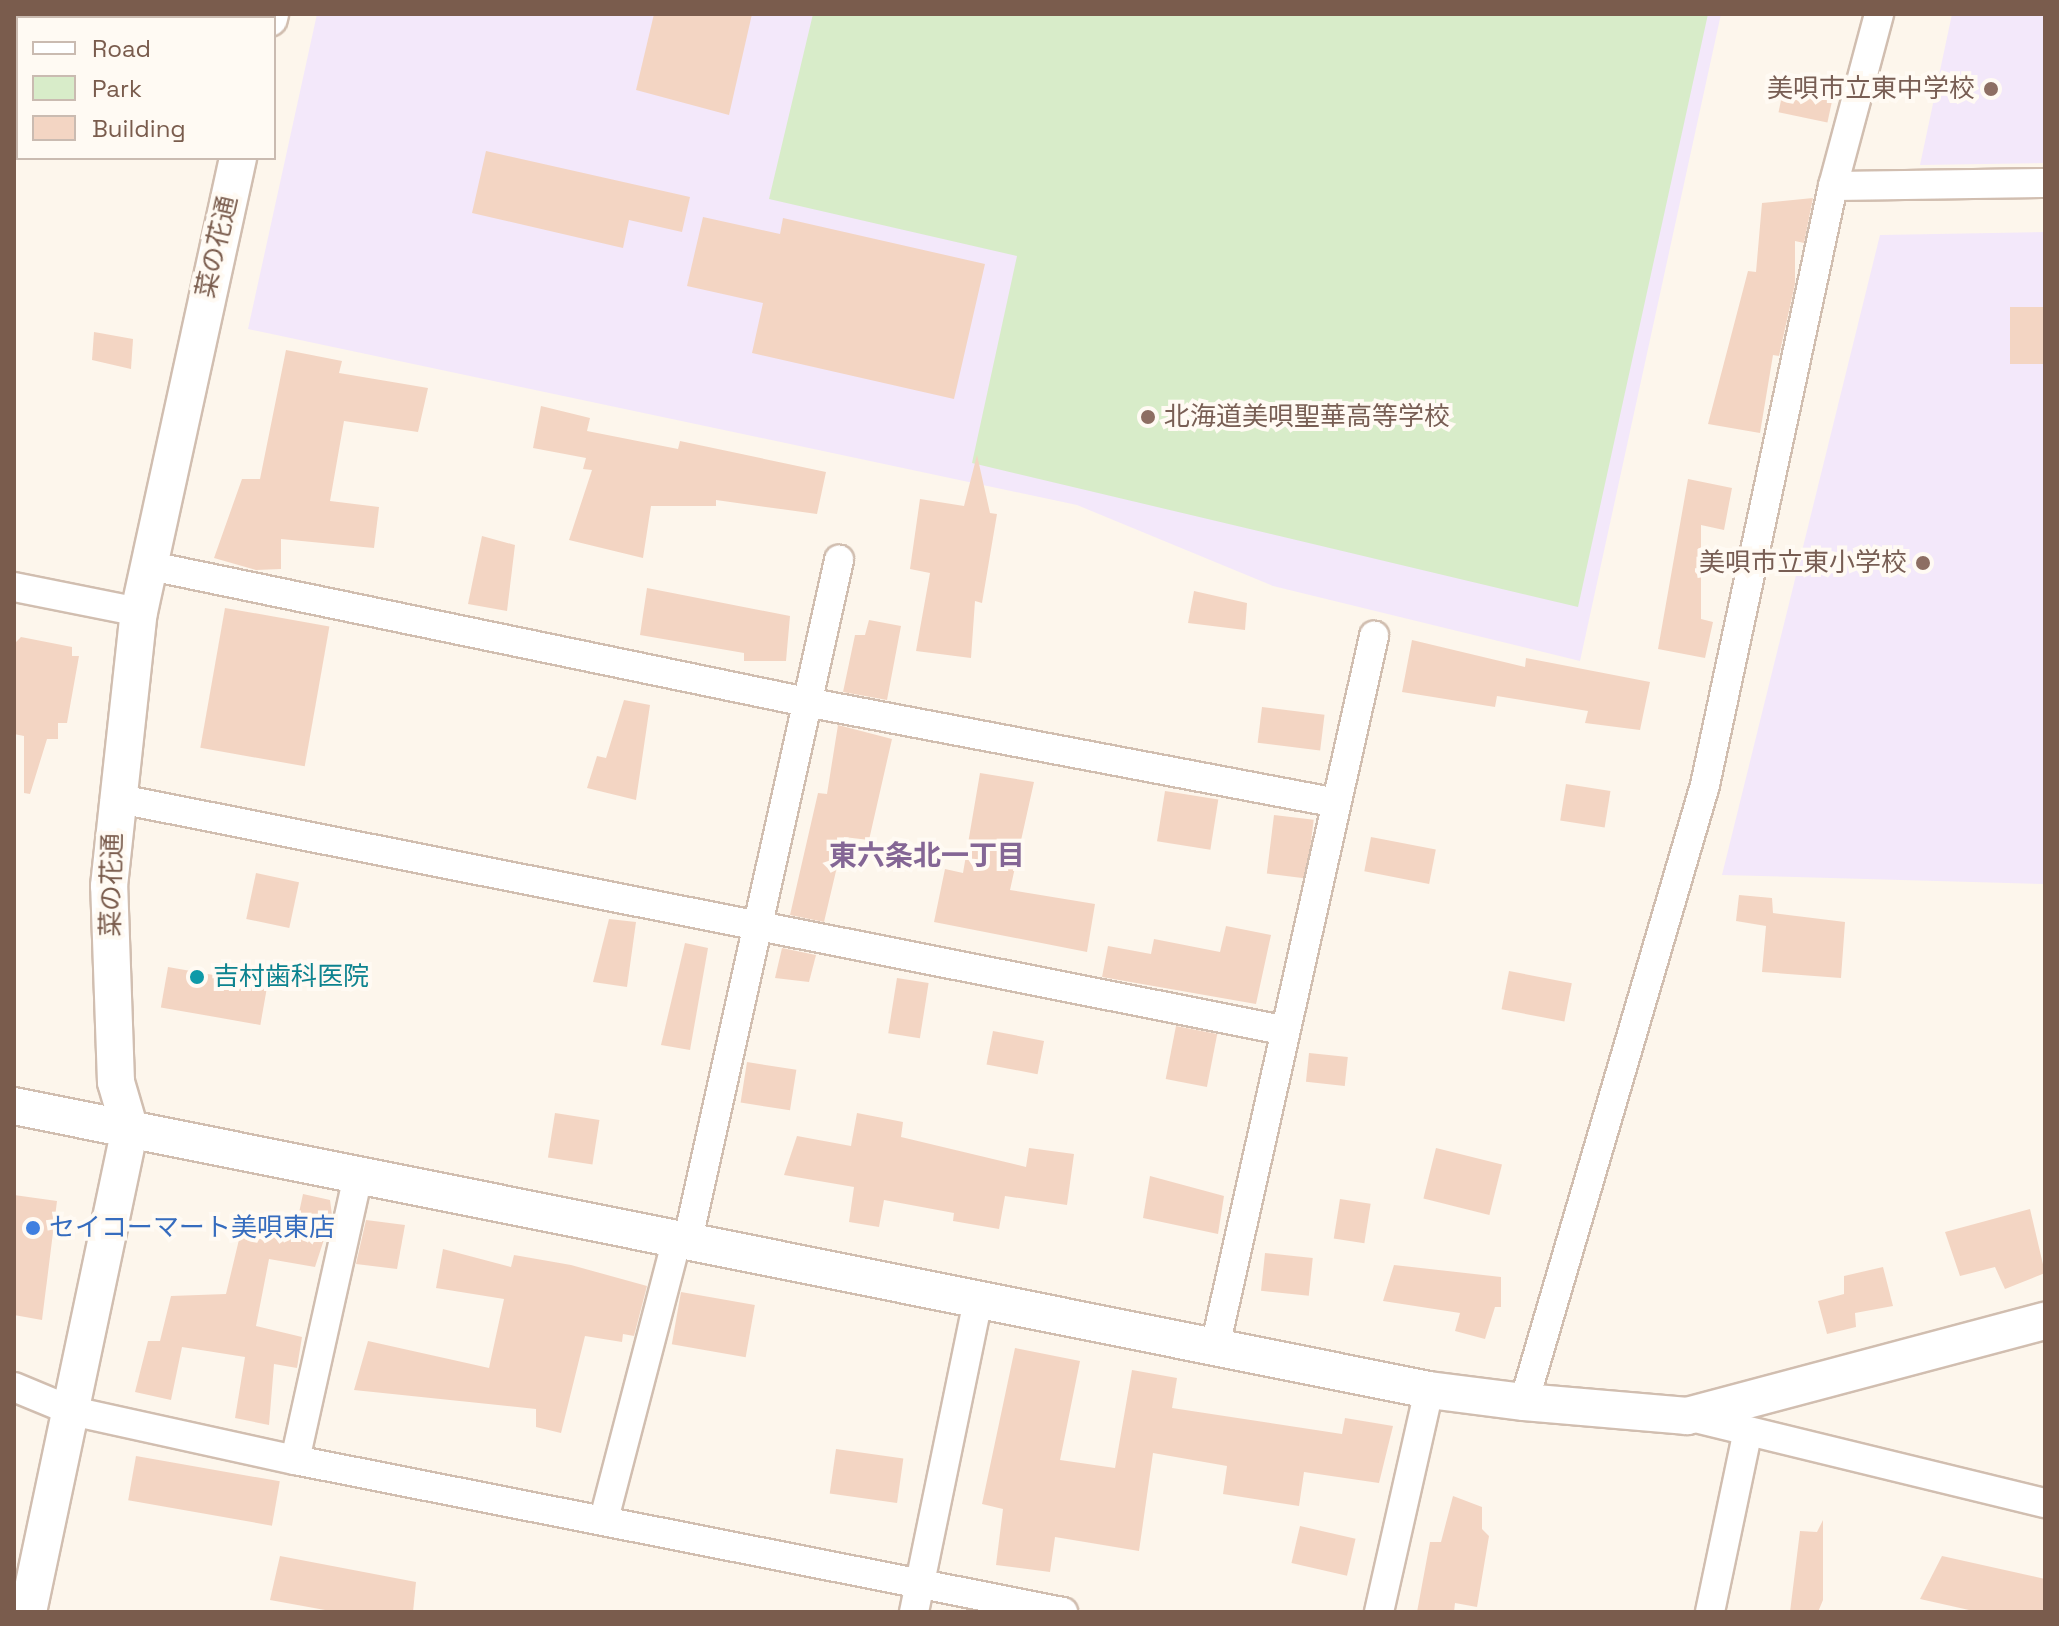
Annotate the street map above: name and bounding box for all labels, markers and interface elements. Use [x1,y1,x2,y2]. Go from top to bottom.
legend [16,16,276,160]
text: Road [92,33,151,64]
text: Park [92,73,142,104]
place label: 美唄市立東中学校 [1767,73,1975,105]
marker: 美唄市立東中学校 [1982,80,2000,98]
text: Building [92,113,186,144]
street label: 菜の花通 [190,193,244,301]
place label: 北海道美唄聖華高等学校 [1164,401,1450,433]
marker: 北海道美唄聖華高等学校 [1139,408,1157,426]
place label: 美唄市立東小学校 [1699,547,1907,579]
marker: 美唄市立東小学校 [1914,554,1932,572]
street label: 菜の花通 [95,833,129,937]
district label: 東六条北一丁目 [829,838,1025,872]
place label: 吉村歯科医院 [213,961,369,993]
marker: 吉村歯科医院 [188,968,206,986]
place label: セイコーマート美唄東店 [49,1212,335,1244]
marker: セイコーマート美唄東店 [24,1219,42,1237]

